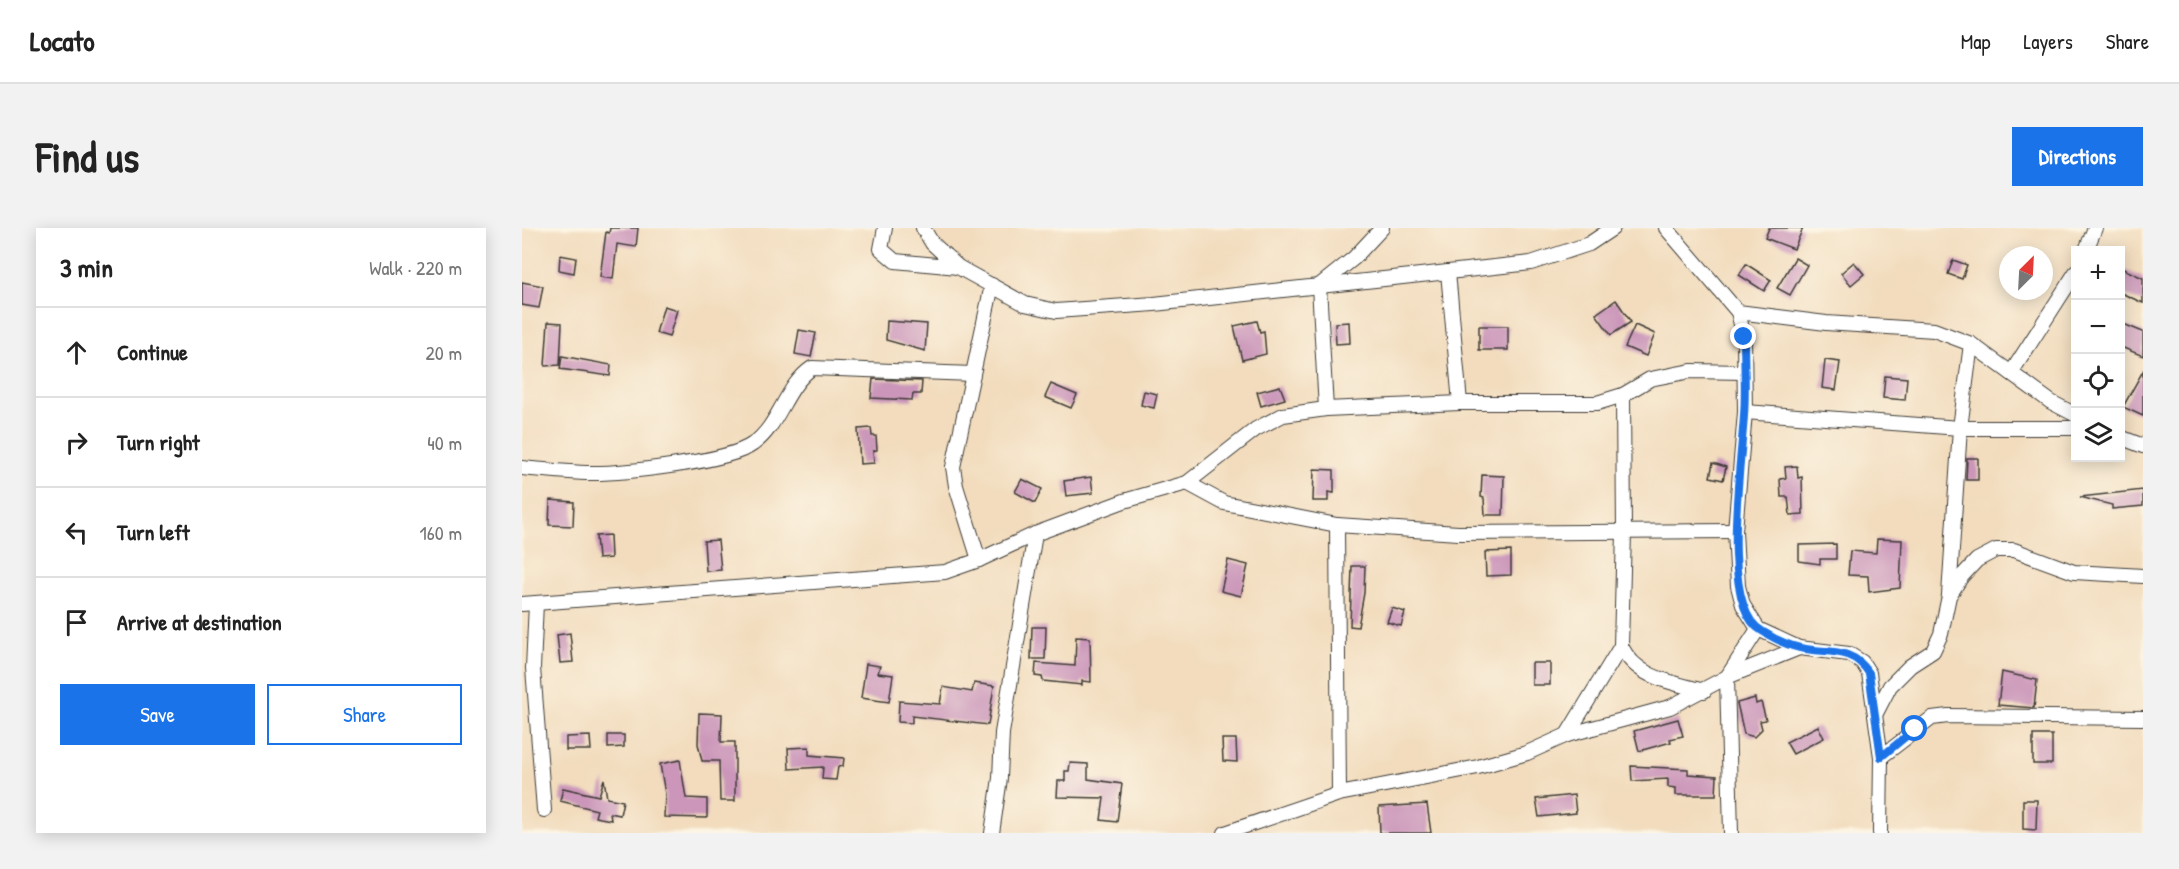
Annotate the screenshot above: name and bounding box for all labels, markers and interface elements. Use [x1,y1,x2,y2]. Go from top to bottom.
text: Locato [30,22,94,60]
text: Map [1961,27,1990,56]
text: Layers [2023,27,2073,56]
text: Share [2106,27,2149,56]
button: Directions [2012,127,2143,186]
text: Find us [36,128,139,185]
north arrow [1999,246,2053,300]
map controls [2071,246,2125,462]
button: + [2071,246,2125,300]
text: 3 min [60,250,113,285]
text: Walk · 220 m [369,254,462,281]
button: − [2071,300,2125,354]
route end [1730,323,1756,349]
icon: ahead [60,336,93,369]
text: Continue [117,337,188,367]
text: 20 m [425,339,462,366]
button: locate [2071,354,2125,408]
button: layers [2071,408,2125,462]
icon: right [60,426,93,459]
text: Turn right [117,427,200,457]
text: 40 m [427,429,462,456]
icon: left [60,516,93,549]
text: Turn left [117,517,190,547]
text: 160 m [420,519,462,546]
icon: arrive [60,606,93,639]
text: Arrive at destination [117,607,282,637]
button: Save [60,684,255,745]
button: Share [267,684,462,745]
route start [1901,715,1927,741]

